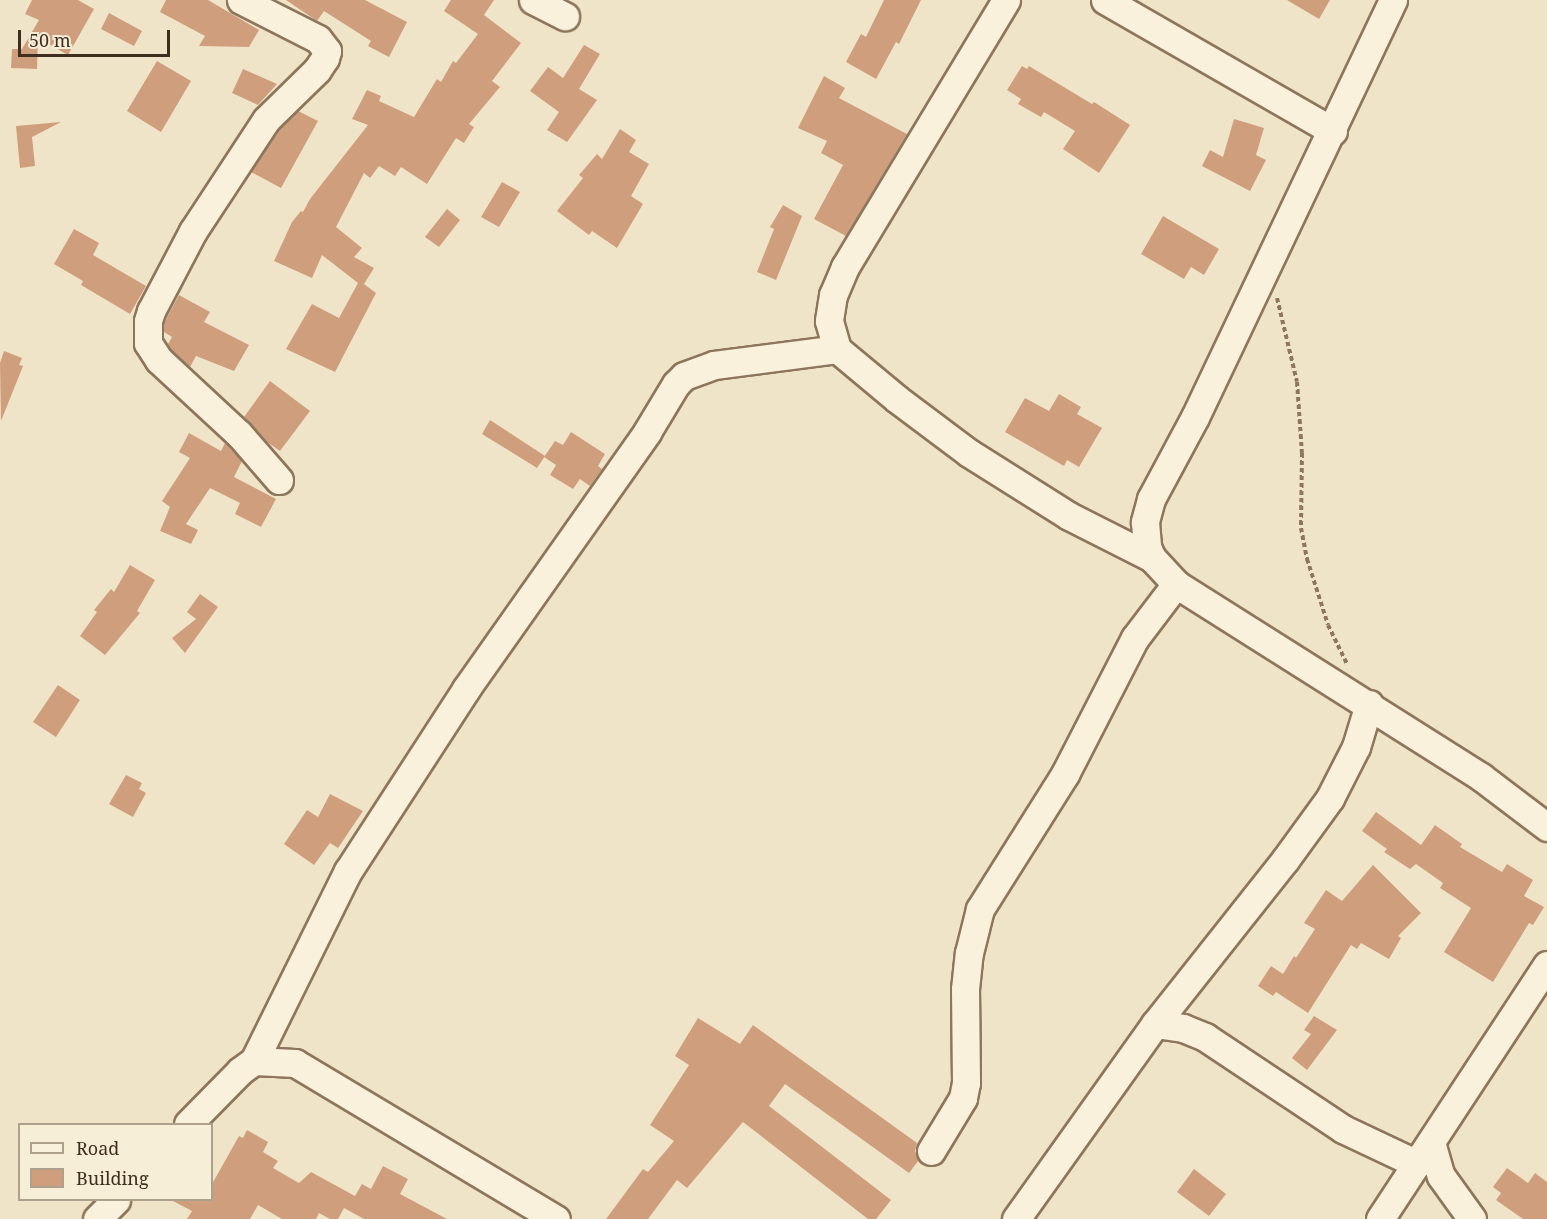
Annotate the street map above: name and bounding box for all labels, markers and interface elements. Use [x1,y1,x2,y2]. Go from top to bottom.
scale bar [21,18,172,56]
text: 50 m [29,28,71,52]
legend [18,1123,213,1201]
text: Road [76,1136,119,1160]
text: Building [76,1166,149,1190]

